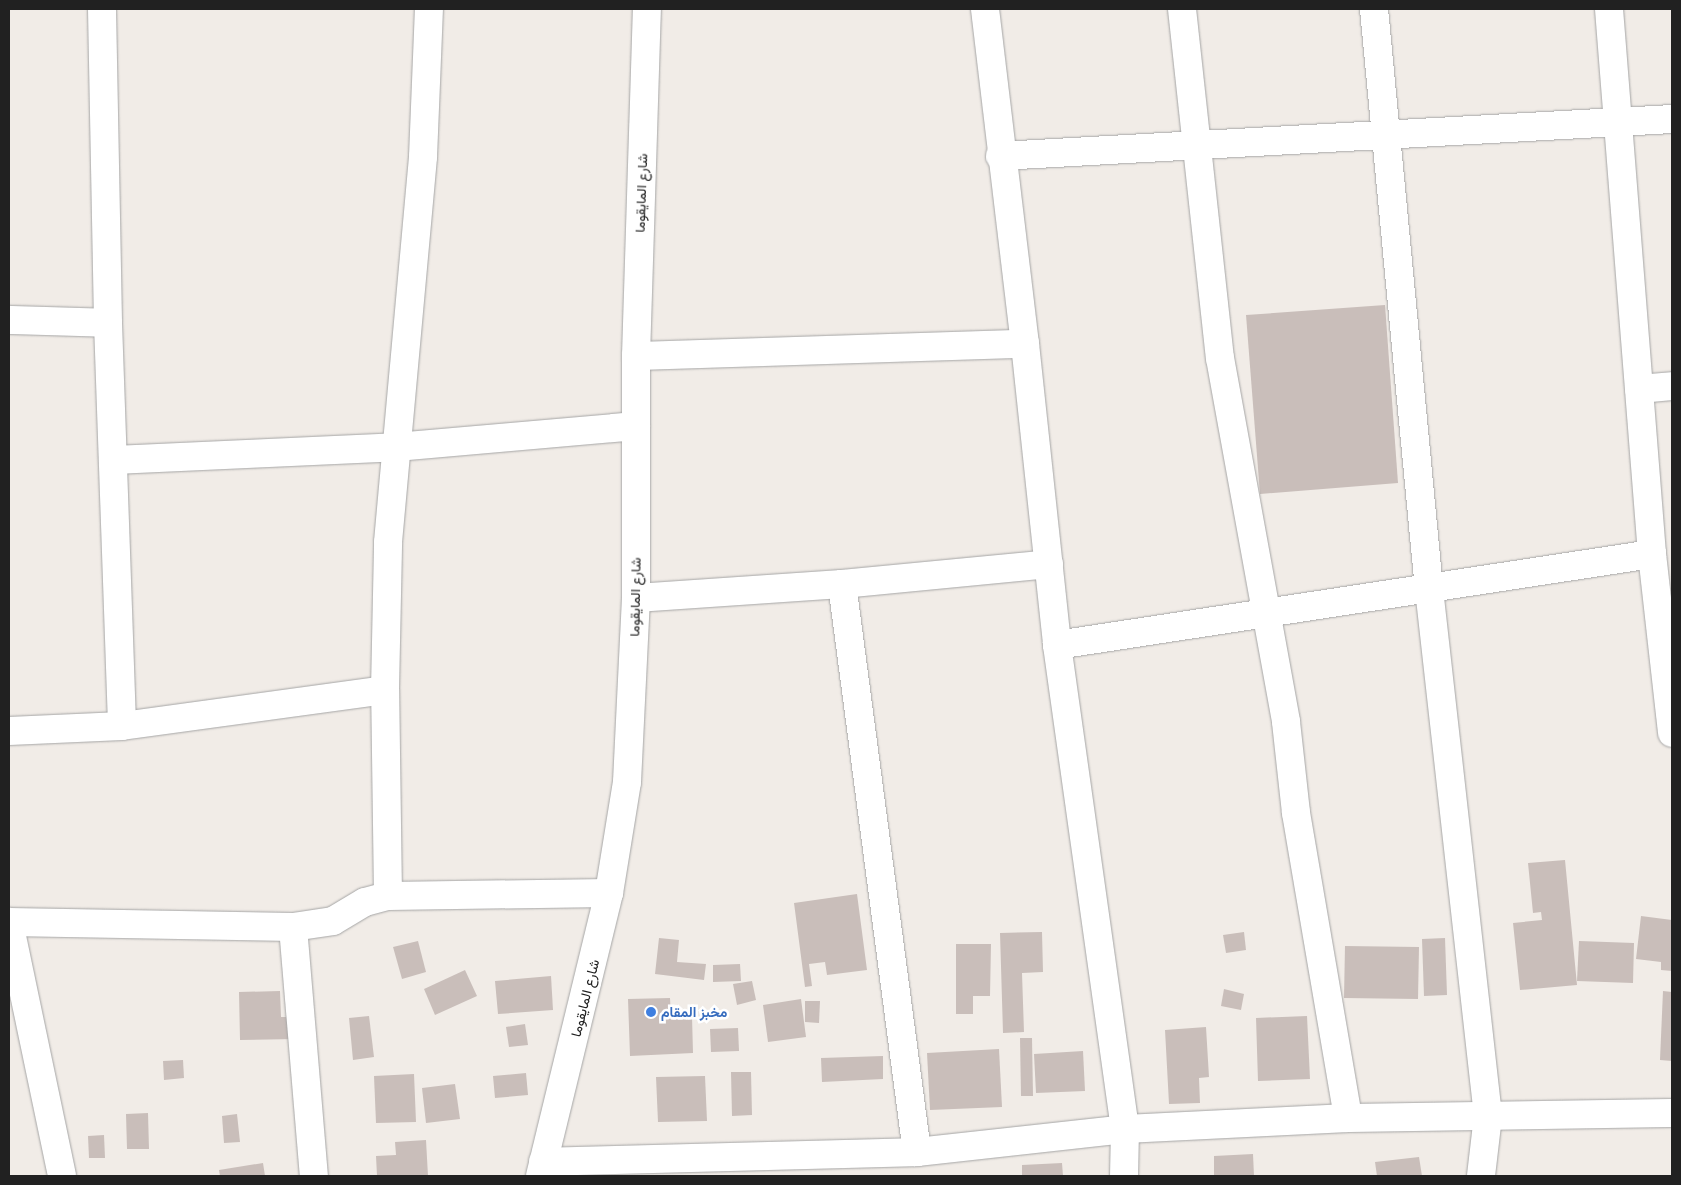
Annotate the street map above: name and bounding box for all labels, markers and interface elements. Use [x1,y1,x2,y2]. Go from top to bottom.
street label: شارع المايقوما [631,153,651,233]
street label: شارع المايقوما [626,557,644,637]
street label: شارع المايقوما [567,958,603,1038]
place label: مخبز المقام [661,1004,727,1020]
marker: مخبز المقام [645,1006,657,1018]

